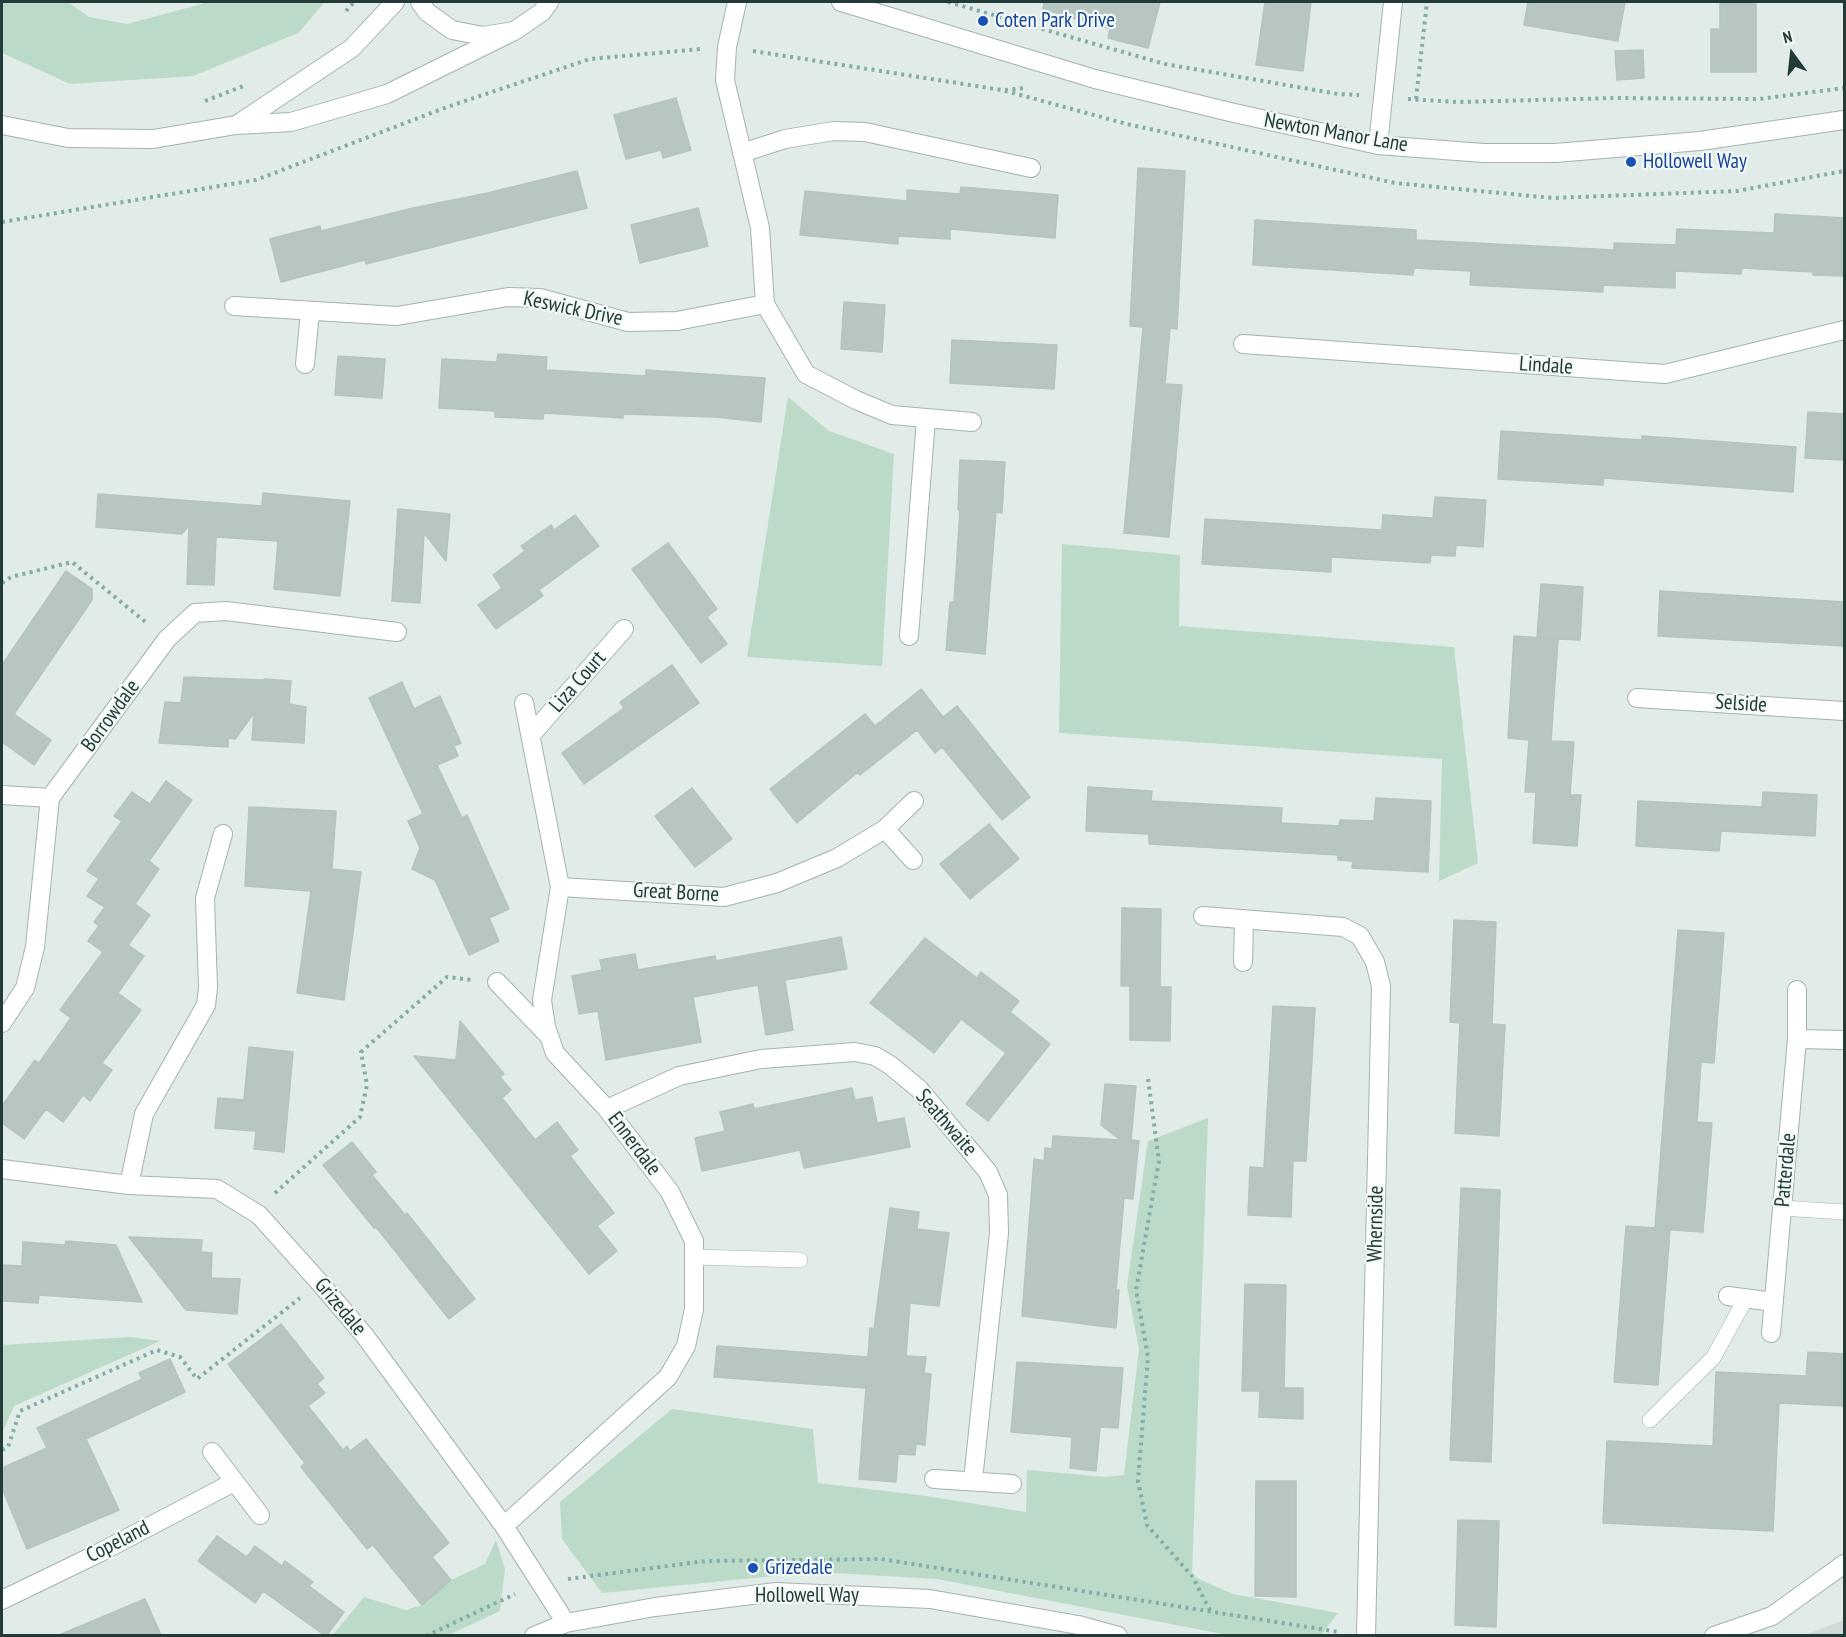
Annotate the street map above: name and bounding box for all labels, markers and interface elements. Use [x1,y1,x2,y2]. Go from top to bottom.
place label: Coten Park Drive [995,8,1115,34]
marker: Coten Park Drive [976,14,990,28]
north arrow [1762,24,1822,84]
text: N [1781,26,1794,47]
street label: Newton Manor Lane [1262,108,1410,158]
place label: Hollowell Way [1643,149,1747,175]
marker: Hollowell Way [1624,155,1638,169]
street label: Keswick Drive [521,286,625,332]
street label: Lindale [1518,352,1574,380]
street label: Liza Court [545,646,611,718]
street label: Borrowdale [76,675,146,757]
street label: Selside [1714,690,1768,718]
street label: Great Borne [632,878,720,908]
street label: Seathwaite [910,1084,982,1162]
street label: Ennerdale [602,1107,666,1181]
street label: Patterdale [1770,1132,1802,1208]
street label: Whernside [1363,1186,1389,1262]
street label: Grizedale [309,1273,371,1341]
street label: Copeland [82,1515,154,1569]
place label: Grizedale [765,1555,833,1581]
marker: Grizedale [746,1561,760,1575]
street label: Hollowell Way [755,1583,859,1609]

